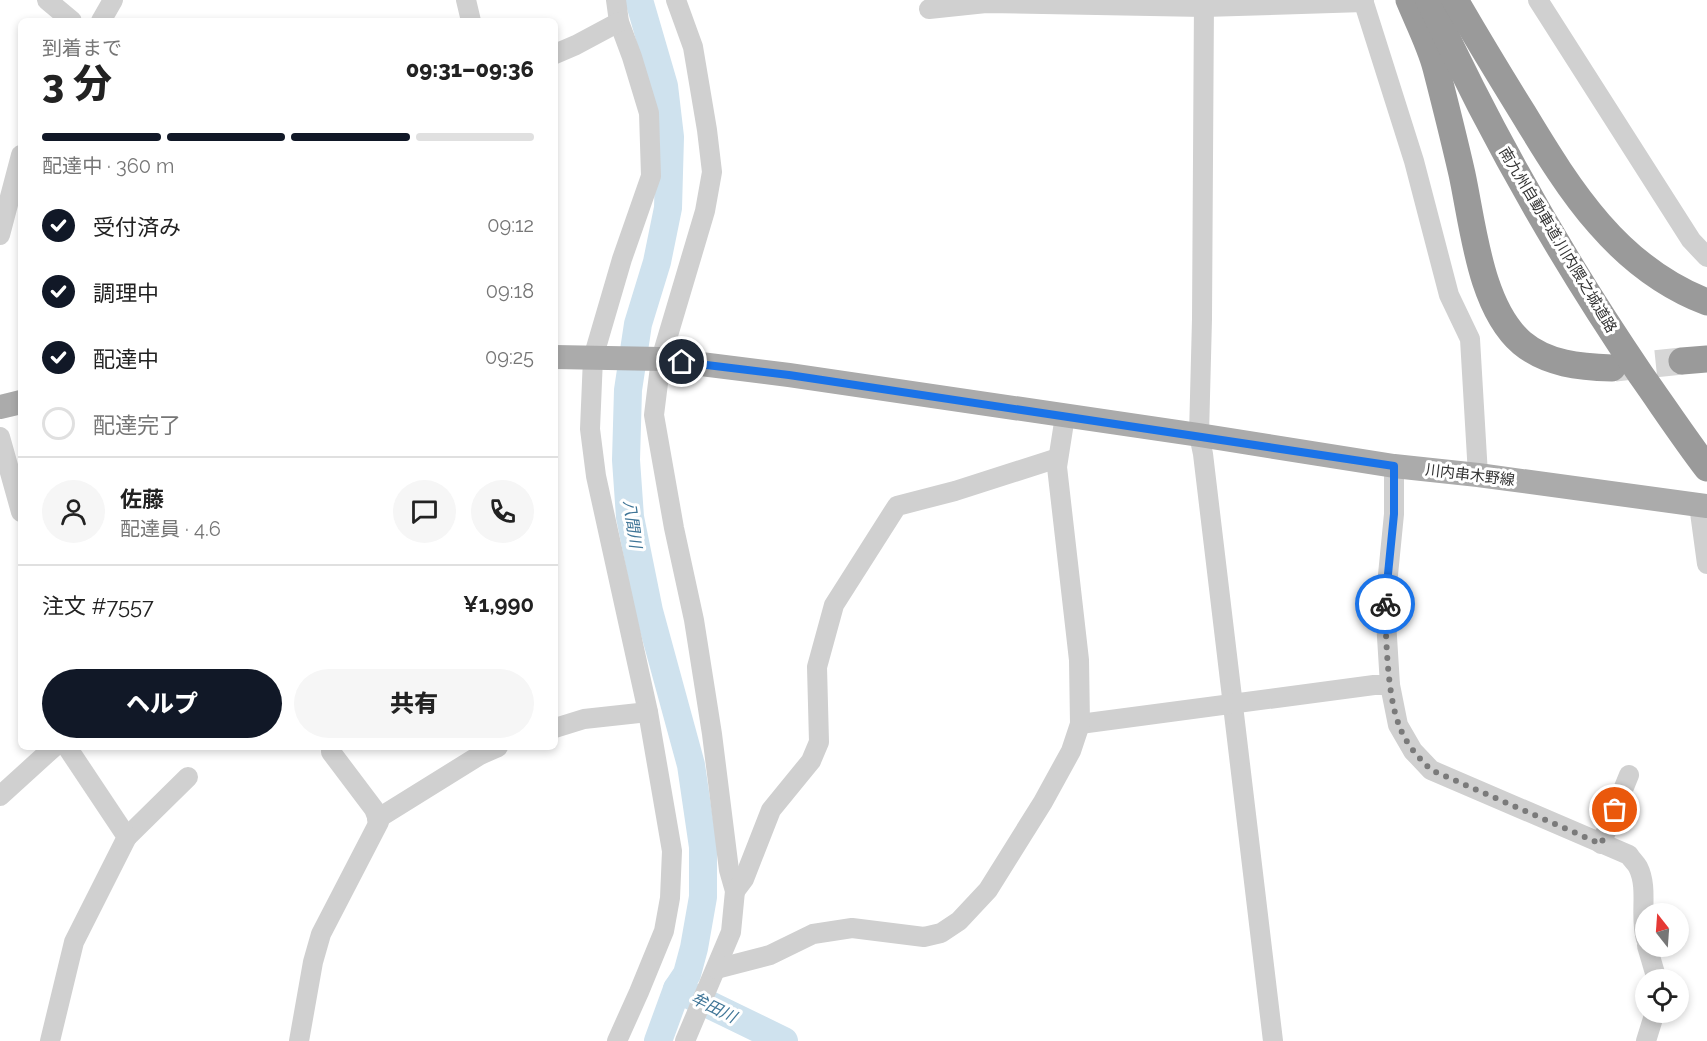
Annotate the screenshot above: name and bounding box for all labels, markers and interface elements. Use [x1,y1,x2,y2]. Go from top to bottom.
text: 到着まで [42,36,122,60]
text: 09:31–09:36 [406,56,534,82]
text: 3 分 [42,60,112,106]
street label: 南九州自動車道;川内隈之城道路 [1495,144,1621,336]
text: 配達中 · 360 m [42,154,174,178]
icon: check [42,209,75,242]
text: 09:12 [487,213,534,237]
text: 受付済み [93,214,181,240]
icon: check [42,275,75,308]
text: 09:18 [486,279,534,303]
text: 調理中 [93,280,159,306]
pin [656,336,707,387]
icon: check [42,341,75,374]
text: 09:25 [485,345,534,369]
icon: home [665,345,698,378]
text: 配達中 [93,346,159,372]
text: 配達完了 [93,412,181,438]
street label: 川内串木野線 [1424,461,1516,489]
button: person [42,480,105,543]
button: chat [393,480,456,543]
button: phone [471,480,534,543]
text: 佐藤 [120,486,164,512]
water label: 八間川 [620,499,646,551]
text: 配達員 · 4.6 [120,517,221,541]
courier [1355,574,1415,634]
icon: bike [1369,588,1402,621]
text: ¥1,990 [463,591,534,617]
text: 注文 #7557 [42,593,154,619]
button: ヘルプ [42,669,282,738]
button: 共有 [294,669,534,738]
pin [1589,784,1640,835]
icon: bag [1598,793,1631,826]
north arrow [1635,903,1689,957]
map controls [1635,903,1689,1023]
button: locate [1635,969,1689,1023]
water label: 牟田川 [688,988,741,1027]

